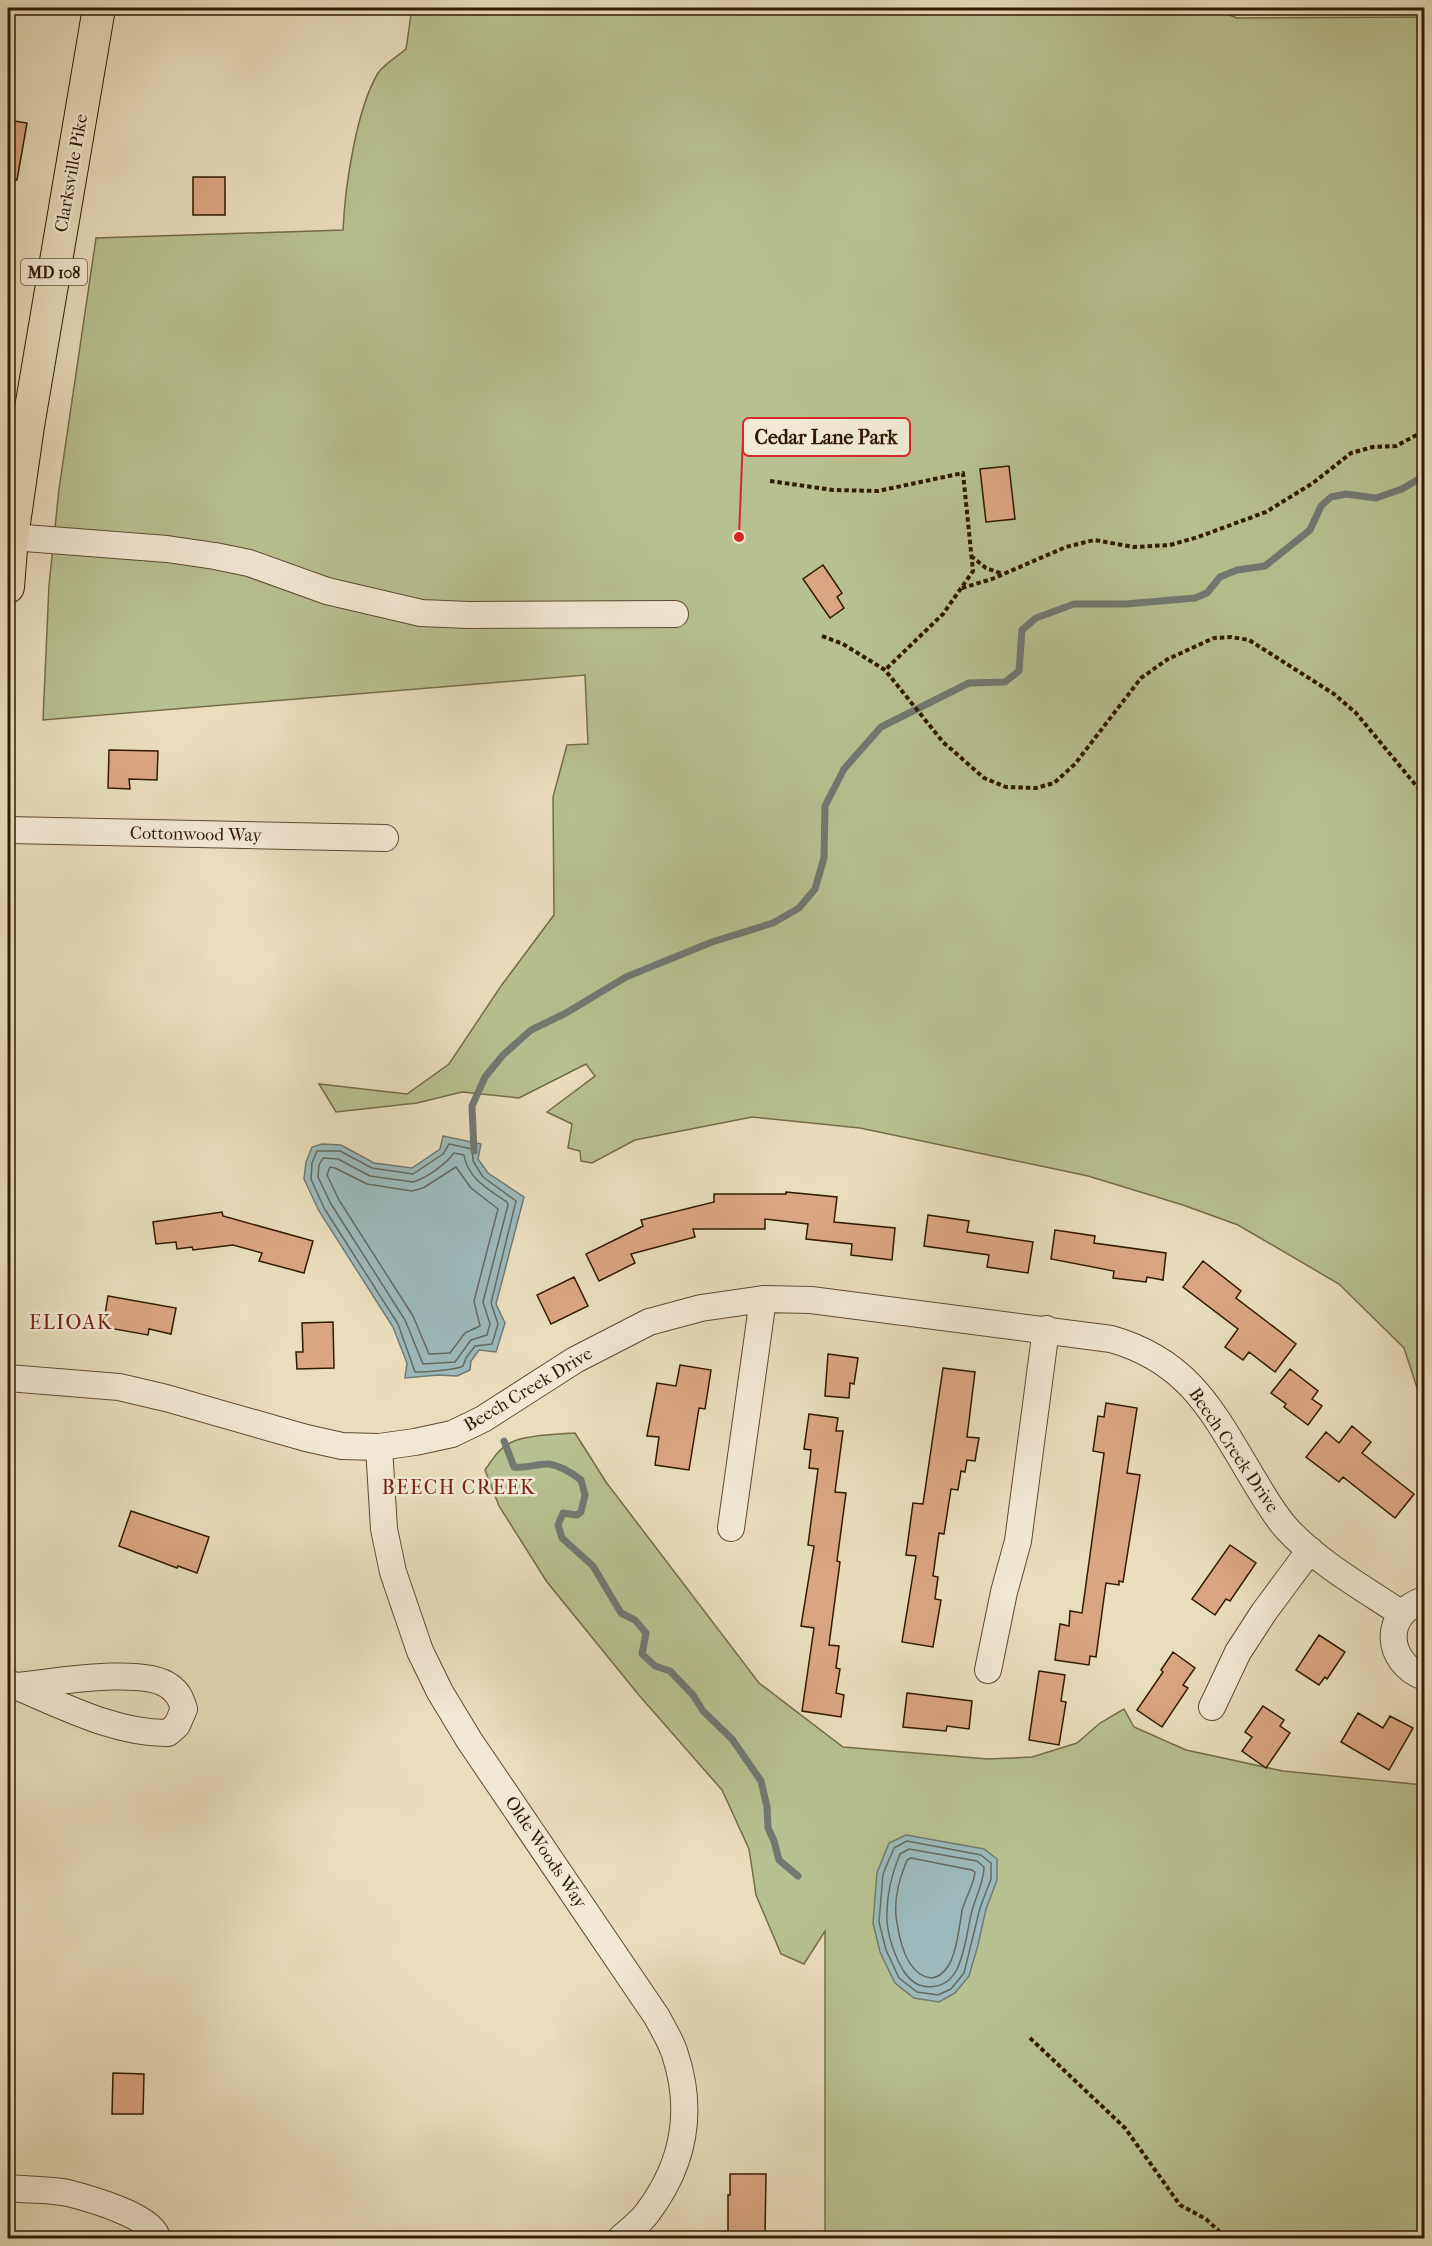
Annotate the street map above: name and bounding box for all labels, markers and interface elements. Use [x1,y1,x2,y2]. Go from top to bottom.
street label: Clarksville Pike [51,112,92,234]
road number: MD 108 [21,259,87,285]
callout: Cedar Lane Park [743,418,910,456]
text: Cedar Lane Park [754,426,898,449]
street label: Cottonwood Way [130,823,264,846]
district label: ELIOAK [29,1311,113,1334]
street label: Beech Creek Drive [460,1343,596,1436]
street label: Beech Creek Drive [1184,1384,1283,1517]
district label: BEECH CREEK [382,1476,536,1499]
street label: Olde Woods Way [500,1792,592,1914]

